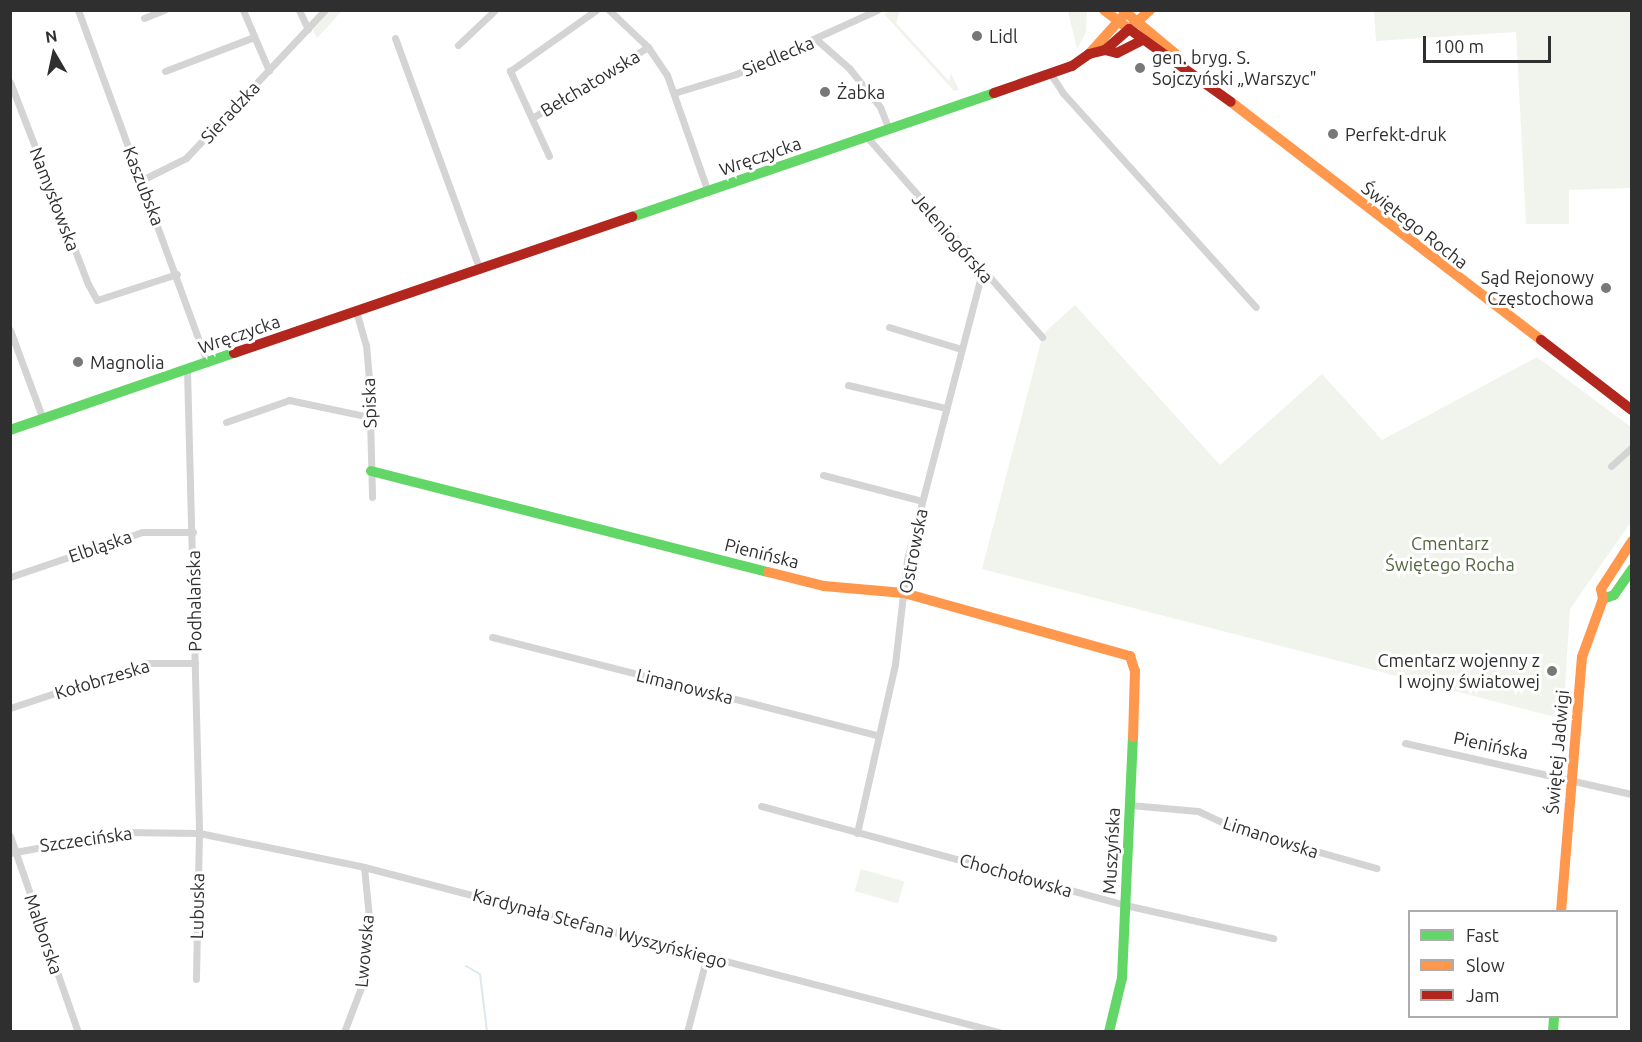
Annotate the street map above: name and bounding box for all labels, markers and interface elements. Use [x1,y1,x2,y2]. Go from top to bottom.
north arrow [24,24,84,84]
scale bar [1426,24,1554,62]
place label: Lidl [989,25,1018,47]
text: N [44,26,58,46]
marker: Lidl [970,29,984,43]
street label: Siedlecka [739,31,817,81]
text: 100 m [1434,36,1484,56]
street label: Bełchatowska [537,45,643,121]
place label: gen. bryg. S. Sojczyński „Warszyc" [1152,47,1317,90]
marker: gen. bryg. S. Sojczyński „Warszyc" [1133,61,1147,75]
street label: Sieradzka [196,77,264,147]
place label: Żabka [837,81,885,103]
marker: Żabka [818,85,832,99]
place label: Perfekt-druk [1345,123,1447,145]
marker: Perfekt-druk [1326,127,1340,141]
street label: Wręczycka [716,132,804,180]
street label: Kaszubska [119,143,169,229]
street label: Namysłowska [25,144,85,254]
street label: Świętego Rocha [1357,177,1473,273]
street label: Jeleniogórska [908,188,998,288]
place label: Sąd Rejonowy Częstochowa [1481,267,1594,310]
marker: Sąd Rejonowy Częstochowa [1599,281,1613,295]
street label: Wręczycka [195,310,283,358]
place label: Magnolia [90,351,164,373]
marker: Magnolia [71,355,85,369]
street label: Spiska [357,377,381,429]
street label: Ostrowska [894,507,932,595]
street label: Elbląska [66,525,134,567]
street label: Pienińska [722,533,802,573]
park label: Cmentarz Świętego Rocha [1385,533,1515,576]
street label: Podhalańska [182,550,206,652]
place label: Cmentarz wojenny z I wojny światowej [1377,650,1540,692]
street label: Kołobrzeska [52,654,152,704]
street label: Limanowska [634,664,736,708]
marker: Cmentarz wojenny z I wojny światowej [1545,664,1559,678]
street label: Świętej Jadwigi [1541,689,1573,815]
street label: Pienińska [1452,727,1530,763]
street label: Muszyńska [1098,807,1124,895]
street label: Limanowska [1220,811,1322,863]
street label: Szczecińska [38,822,134,856]
street label: Chochołowska [957,849,1075,901]
street label: Lubuska [186,873,208,939]
street label: Kardynała Stefana Wyszyńskiego [470,884,730,972]
street label: Malborska [20,891,68,977]
legend [1408,910,1618,1018]
street label: Lwowska [350,914,378,988]
text: Fast [1466,925,1499,945]
text: Slow [1466,955,1505,975]
text: Jam [1466,985,1500,1005]

